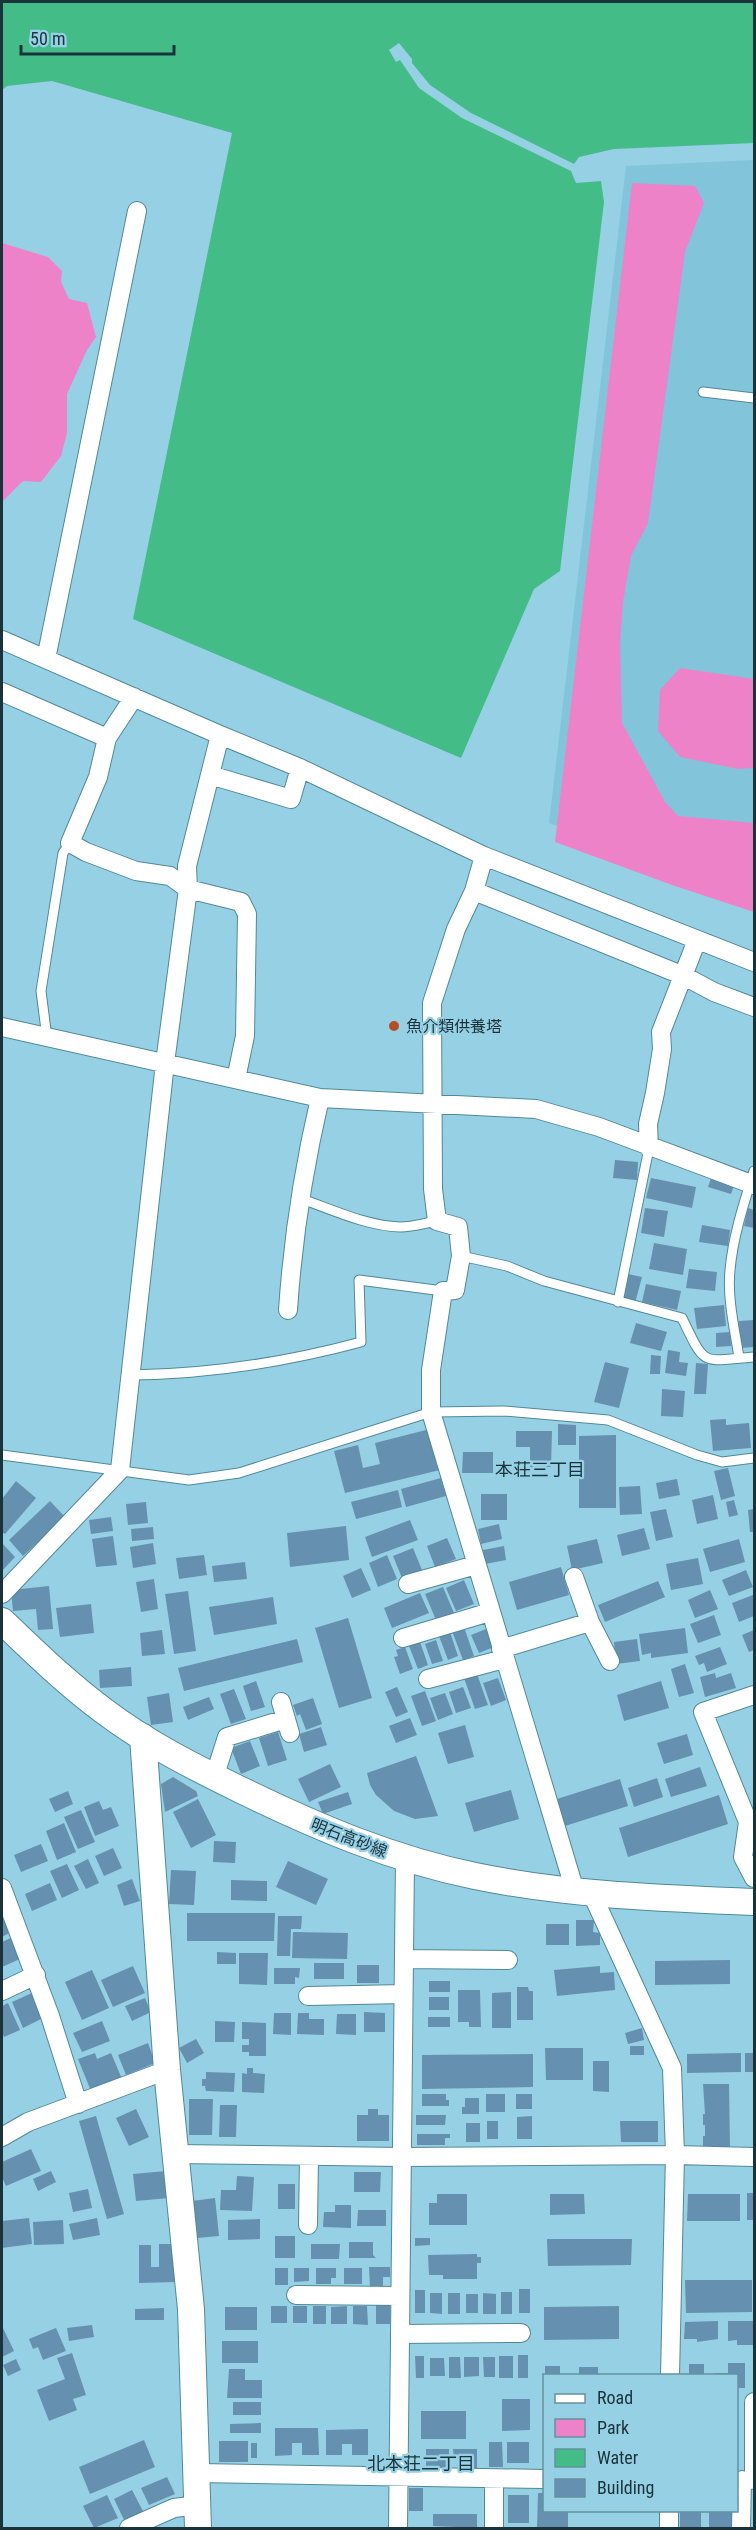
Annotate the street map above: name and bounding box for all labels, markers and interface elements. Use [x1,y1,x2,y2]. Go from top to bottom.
scale bar [21,18,174,56]
text: 50 m [30,28,65,49]
place label: 魚介類供養塔 [406,1017,502,1036]
marker: 魚介類供養塔 [387,1019,401,1033]
district label: 本荘三丁目 [495,1459,585,1480]
street label: 明石高砂線 [308,1815,390,1861]
legend [543,2374,738,2512]
text: Road [597,2387,633,2408]
text: Park [597,2417,629,2438]
text: Water [597,2447,639,2468]
district label: 北本荘二丁目 [367,2453,475,2474]
text: Building [597,2477,654,2498]

